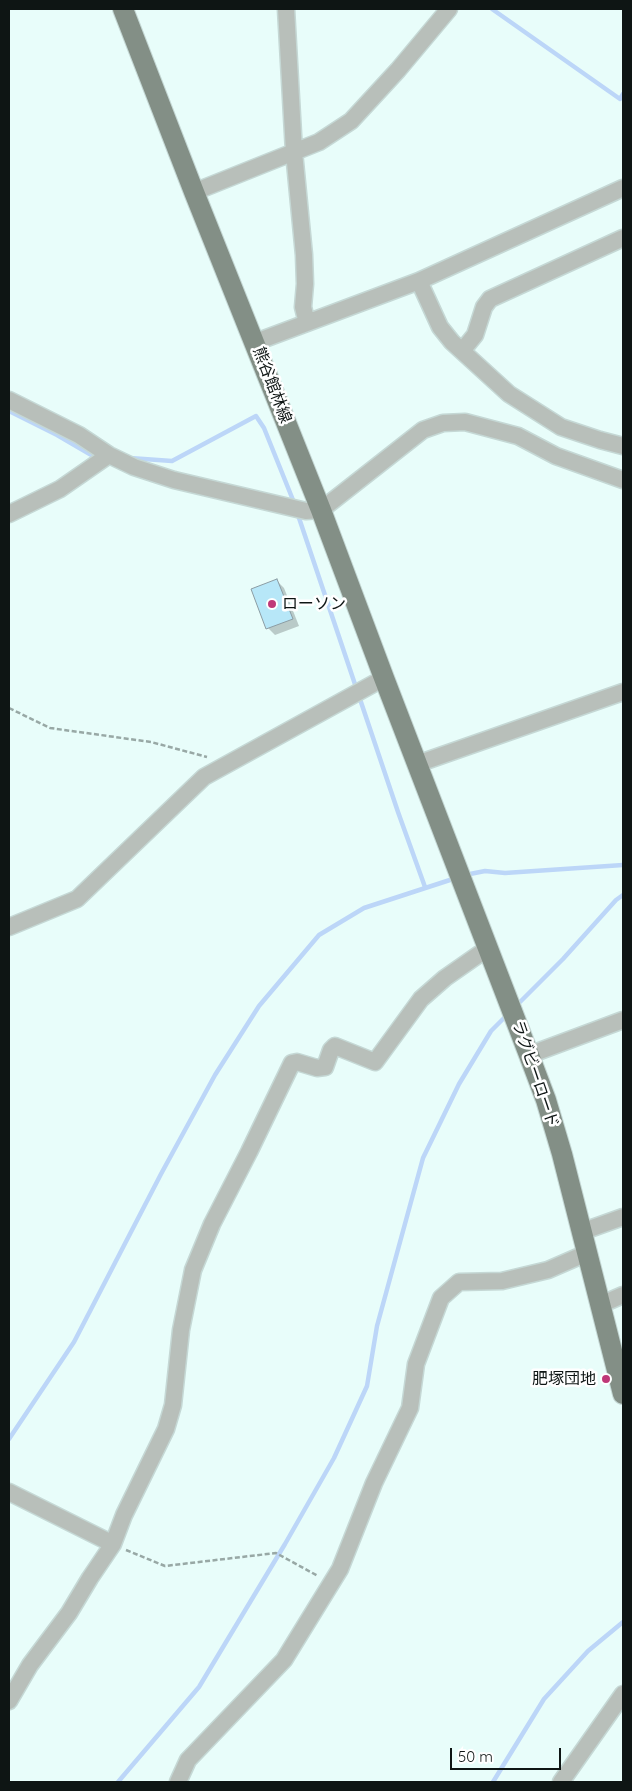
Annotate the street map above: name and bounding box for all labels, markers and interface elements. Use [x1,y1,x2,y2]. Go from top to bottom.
street label: 熊谷館林線 [249,344,295,426]
place label: ローソン [282,594,346,614]
marker: ローソン [266,598,278,610]
street label: ラグビーロード [508,1018,562,1130]
place label: 肥塚団地 [532,1369,596,1389]
marker: 肥塚団地 [600,1373,612,1385]
scale bar [452,1738,563,1770]
text: 50 m [458,1747,493,1766]

